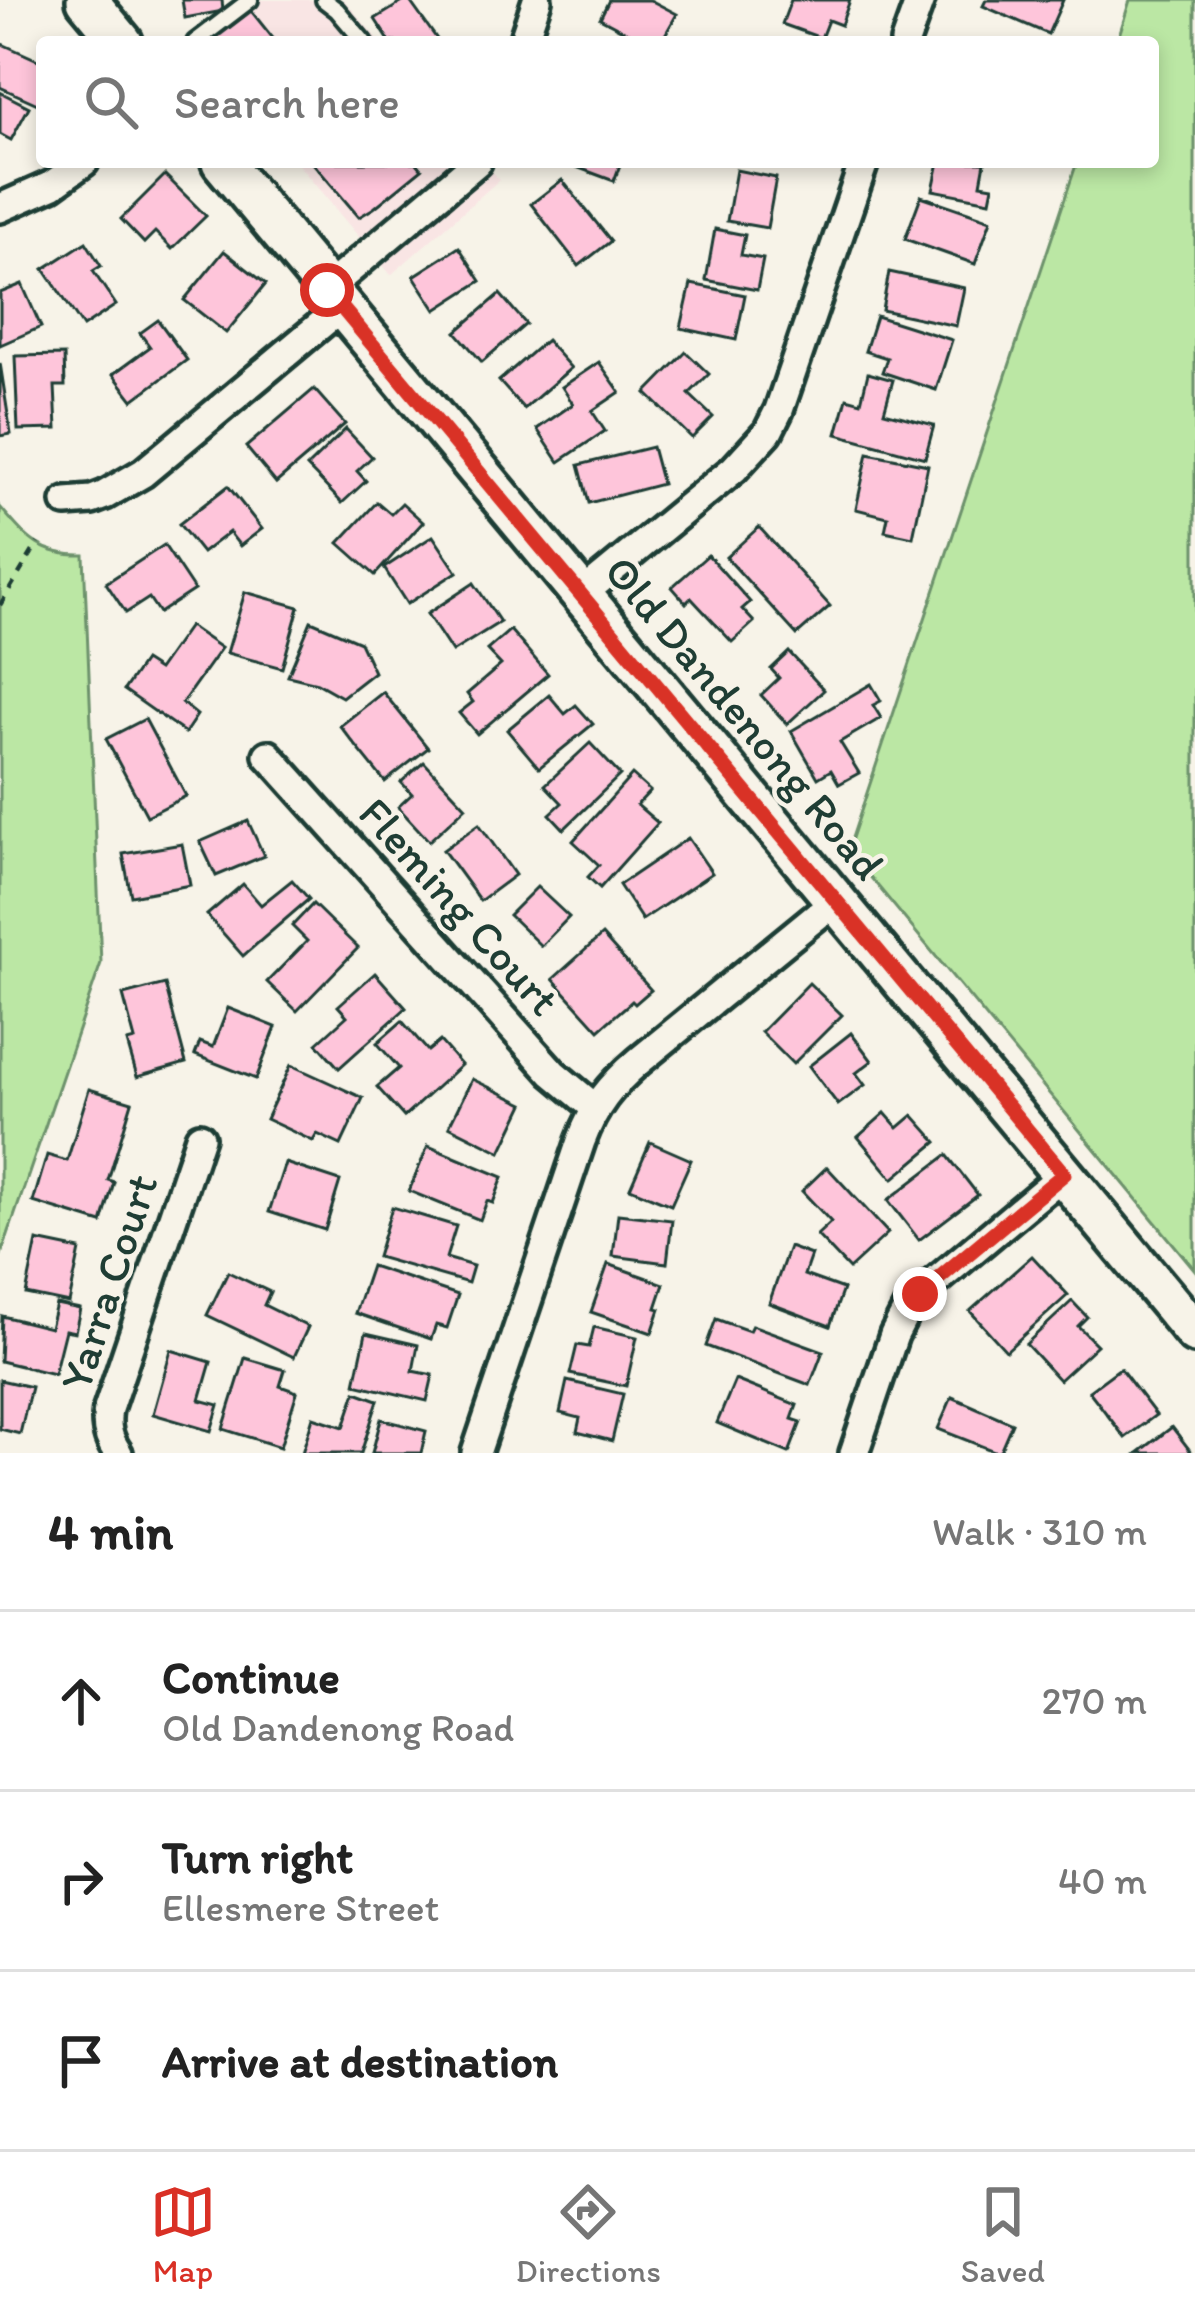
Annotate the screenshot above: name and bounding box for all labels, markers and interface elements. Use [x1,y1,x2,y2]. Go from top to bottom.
search box [36,36,1159,168]
icon: search [78,69,144,135]
text: Search here [174,75,400,129]
route start [300,263,354,317]
street label: Old Dandenong Road [594,544,896,890]
street label: Fleming Court [348,786,572,1026]
street label: Yarra Court [48,1167,168,1397]
route end [893,1267,947,1321]
text: 4 min [48,1501,173,1562]
text: Walk · 310 m [932,1508,1147,1555]
text: Continue [162,1650,340,1704]
icon: ahead [48,1668,114,1734]
text: 270 m [1042,1677,1147,1724]
text: Old Dandenong Road [162,1704,514,1751]
text: Turn right [162,1830,353,1884]
icon: right [48,1848,114,1914]
text: 40 m [1058,1857,1147,1904]
text: Ellesmere Street [162,1884,439,1931]
icon: arrive [48,2028,114,2094]
text: Arrive at destination [162,2034,558,2088]
tab: Map [150,2179,216,2290]
tab: Directions [516,2179,661,2290]
tab: Saved [961,2179,1045,2290]

